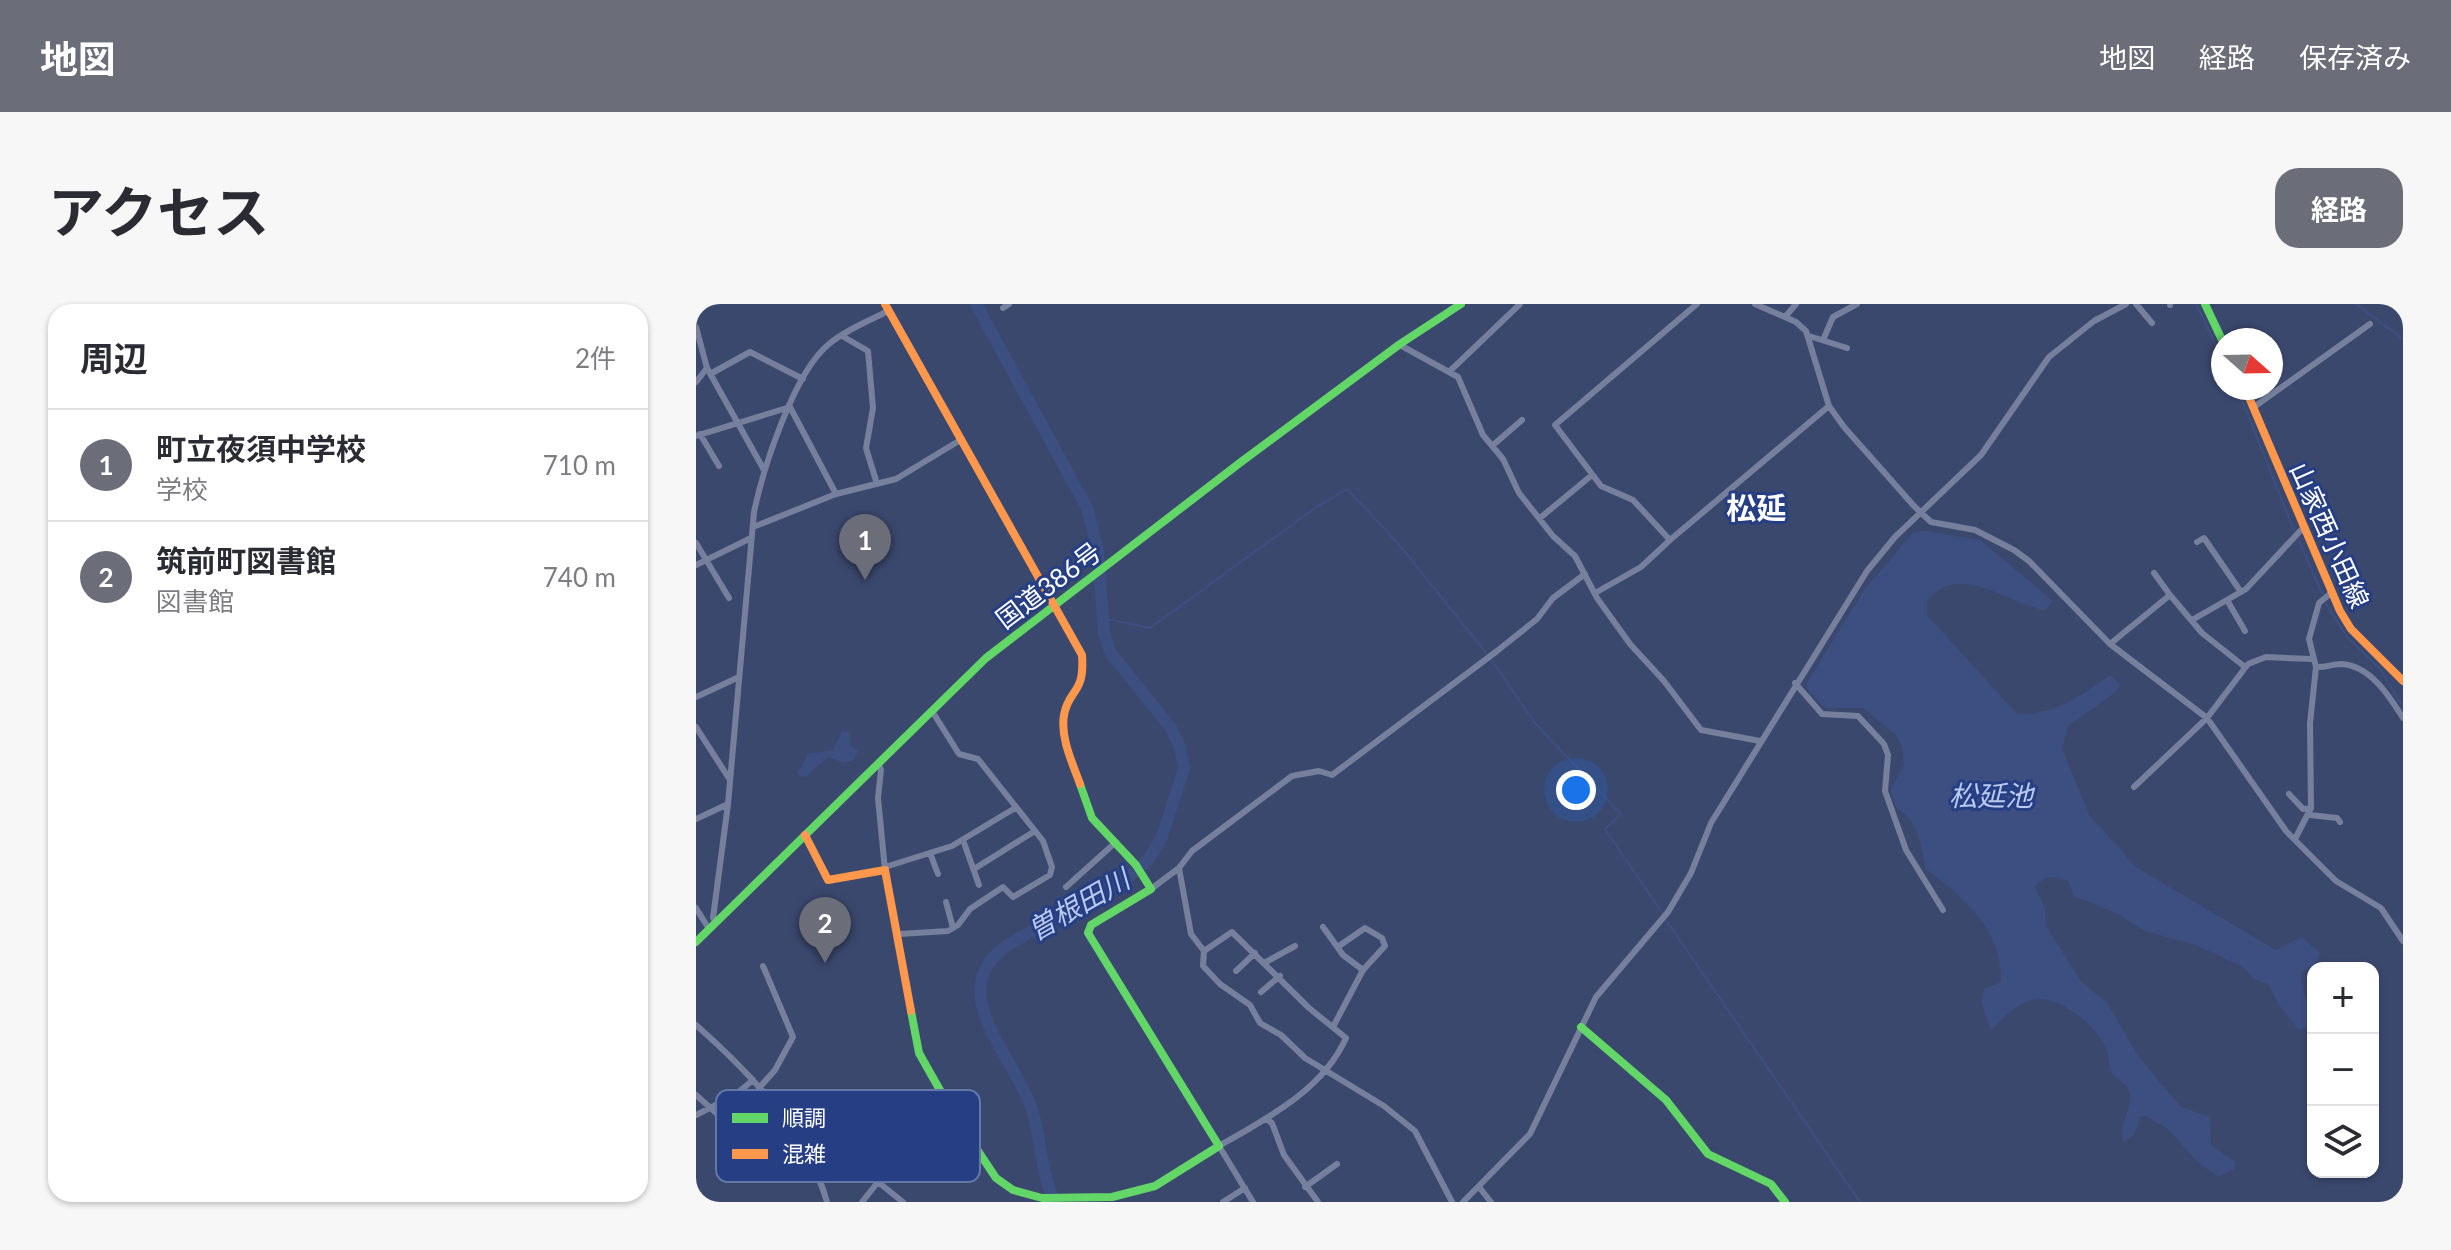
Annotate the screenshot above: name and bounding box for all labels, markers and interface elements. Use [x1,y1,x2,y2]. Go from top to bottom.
text: 地図 [40,35,116,81]
text: 地図 [2099,40,2155,74]
text: 経路 [2199,40,2255,74]
text: 保存済み [2299,40,2411,74]
button: 経路 [2275,168,2403,248]
text: アクセス [48,178,269,245]
north arrow [2211,328,2283,400]
text: 周辺 [80,337,148,378]
text: 2件 [575,342,616,374]
text: 町立夜須中学校 [156,430,366,466]
text: 1 [98,449,114,481]
text: 710 m [543,449,616,481]
street label: 山家西小田線 [2284,457,2376,613]
text: 学校 [156,473,208,505]
district label: 松延 [1726,489,1786,525]
pin: 1 [839,514,891,580]
street label: 国道386号 [989,535,1107,635]
text: 筑前町図書館 [156,542,336,578]
text: 2 [98,561,114,593]
text: 740 m [543,561,616,593]
text: 図書館 [156,585,234,617]
your location [1556,770,1596,810]
water label: 松延池 [1949,778,2036,812]
water label: 曽根田川 [1021,860,1138,947]
pin: 2 [799,897,851,963]
map controls [2307,962,2379,1178]
button: + [2307,962,2379,1034]
button: − [2307,1034,2379,1106]
legend [716,1090,980,1182]
text: 順調 [782,1104,826,1131]
button: layers [2307,1106,2379,1178]
text: 混雑 [782,1140,826,1167]

